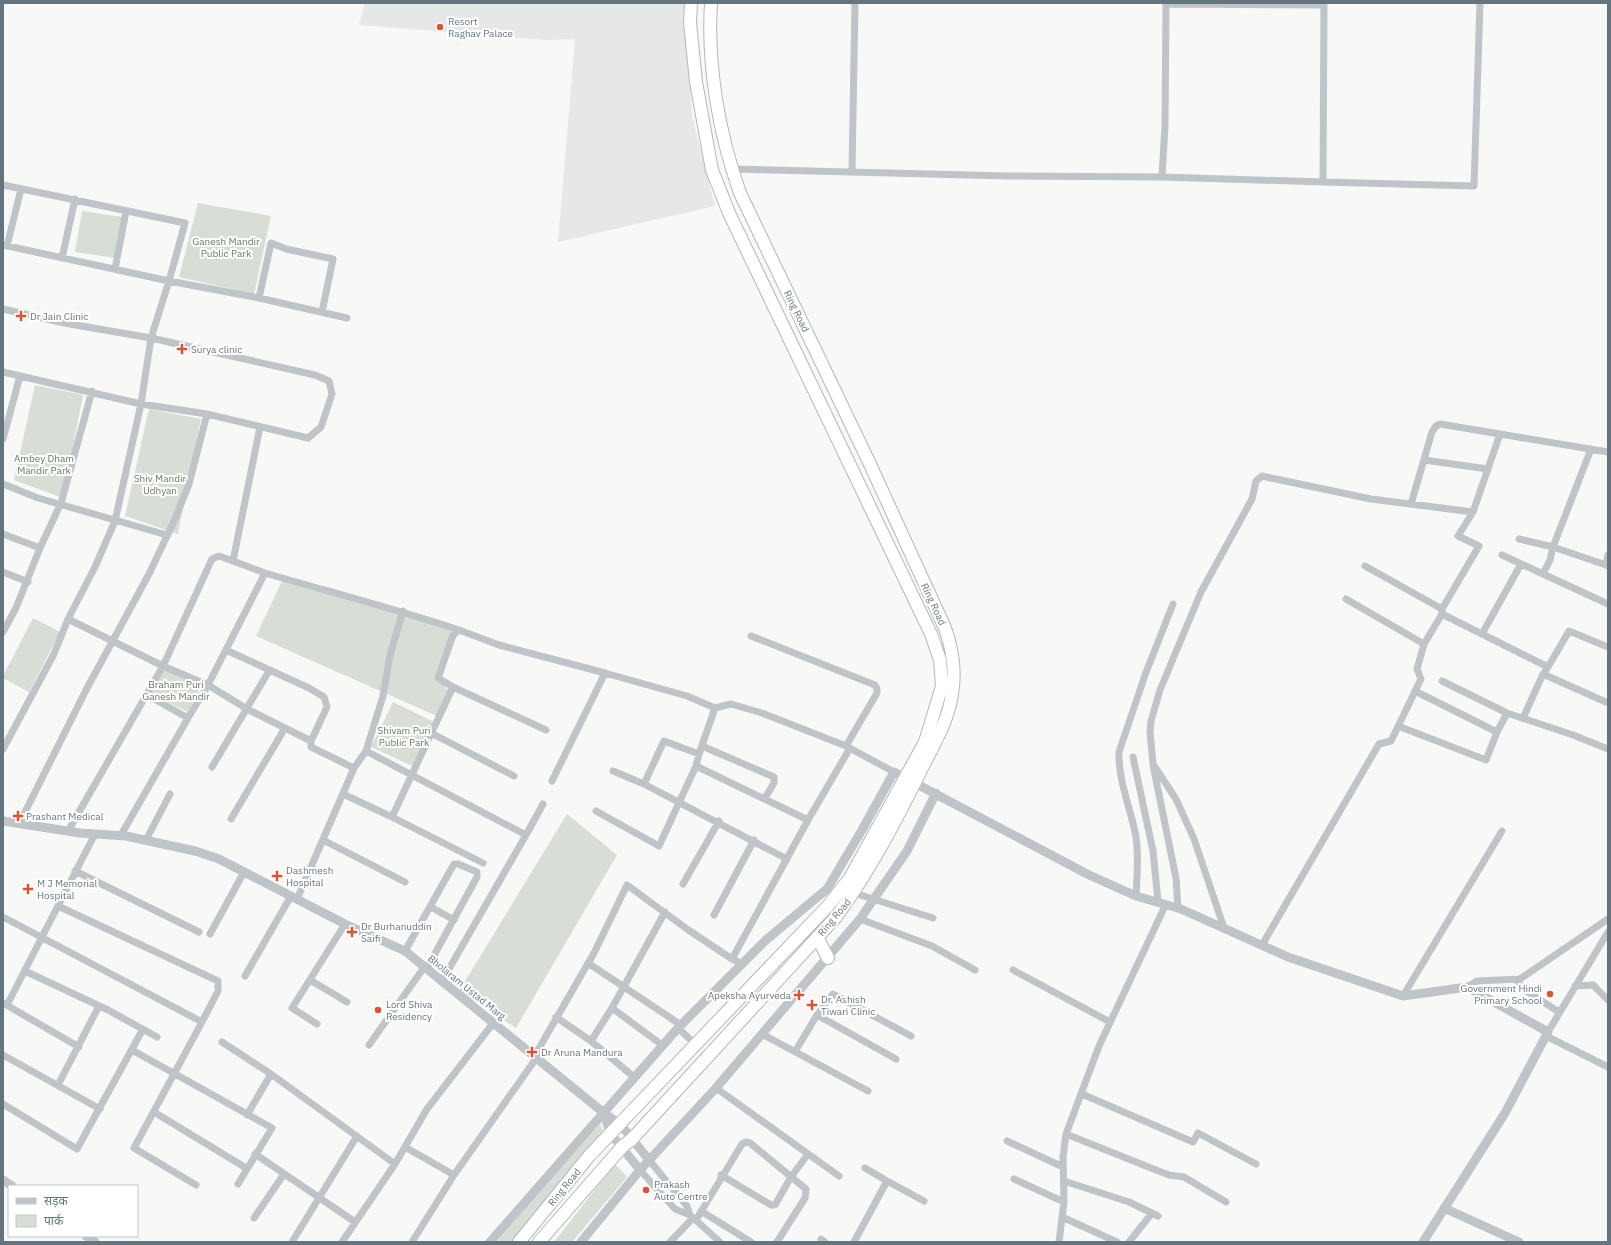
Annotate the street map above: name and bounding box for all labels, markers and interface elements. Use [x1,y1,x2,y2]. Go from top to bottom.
place label: Resort Raghav Palace [448,15,513,40]
marker: Resort Raghav Palace [435,22,445,32]
park label: Ganesh Mandir Public Park [192,235,260,260]
street label: Ring Road [781,288,812,334]
marker: Dr Jain Clinic [15,310,27,322]
place label: Dr Jain Clinic [30,310,88,323]
marker: Surya clinic [176,343,188,355]
place label: Surya clinic [191,343,242,356]
park label: Ambey Dham Mandir Park [14,452,74,477]
park label: Shiv Mandir Udhyan [134,472,187,497]
street label: Ring Road [918,581,949,627]
park label: Braham Puri Ganesh Mandir [142,678,210,703]
park label: Shivam Puri Public Park [377,724,431,749]
place label: Prashant Medical [26,810,104,823]
marker: Prashant Medical [13,811,23,821]
place label: Dashmesh Hospital [286,864,333,889]
marker: Dashmesh Hospital [271,870,283,882]
place label: M J Memorial Hospital [37,877,97,902]
marker: M J Memorial Hospital [22,883,34,895]
street label: Ring Road [815,896,854,939]
place label: Dr Burhanuddin Saifi [361,920,432,945]
marker: Dr Burhanuddin Saifi [346,926,358,938]
street label: Bholaram Ustad Marg [425,952,509,1023]
place label: Government Hindi Primary School [1461,982,1542,1007]
place label: Apeksha Ayurveda [708,989,792,1002]
marker: Government Hindi Primary School [1545,989,1555,999]
marker: Apeksha Ayurveda [794,990,804,1000]
place label: Dr. Ashish Tiwari Clinic [821,993,875,1018]
place label: Lord Shiva Residency [386,998,433,1023]
marker: Dr. Ashish Tiwari Clinic [806,999,818,1011]
marker: Lord Shiva Residency [373,1005,383,1015]
marker: Dr Aruna Mandura [526,1046,538,1058]
place label: Dr Aruna Mandura [541,1046,623,1059]
street label: Ring Road [545,1166,584,1209]
place label: Prakash Auto Centre [654,1178,708,1203]
legend [8,1185,138,1237]
marker: Prakash Auto Centre [641,1185,651,1195]
text: सड़क [44,1193,69,1208]
text: पार्क [44,1213,64,1228]

